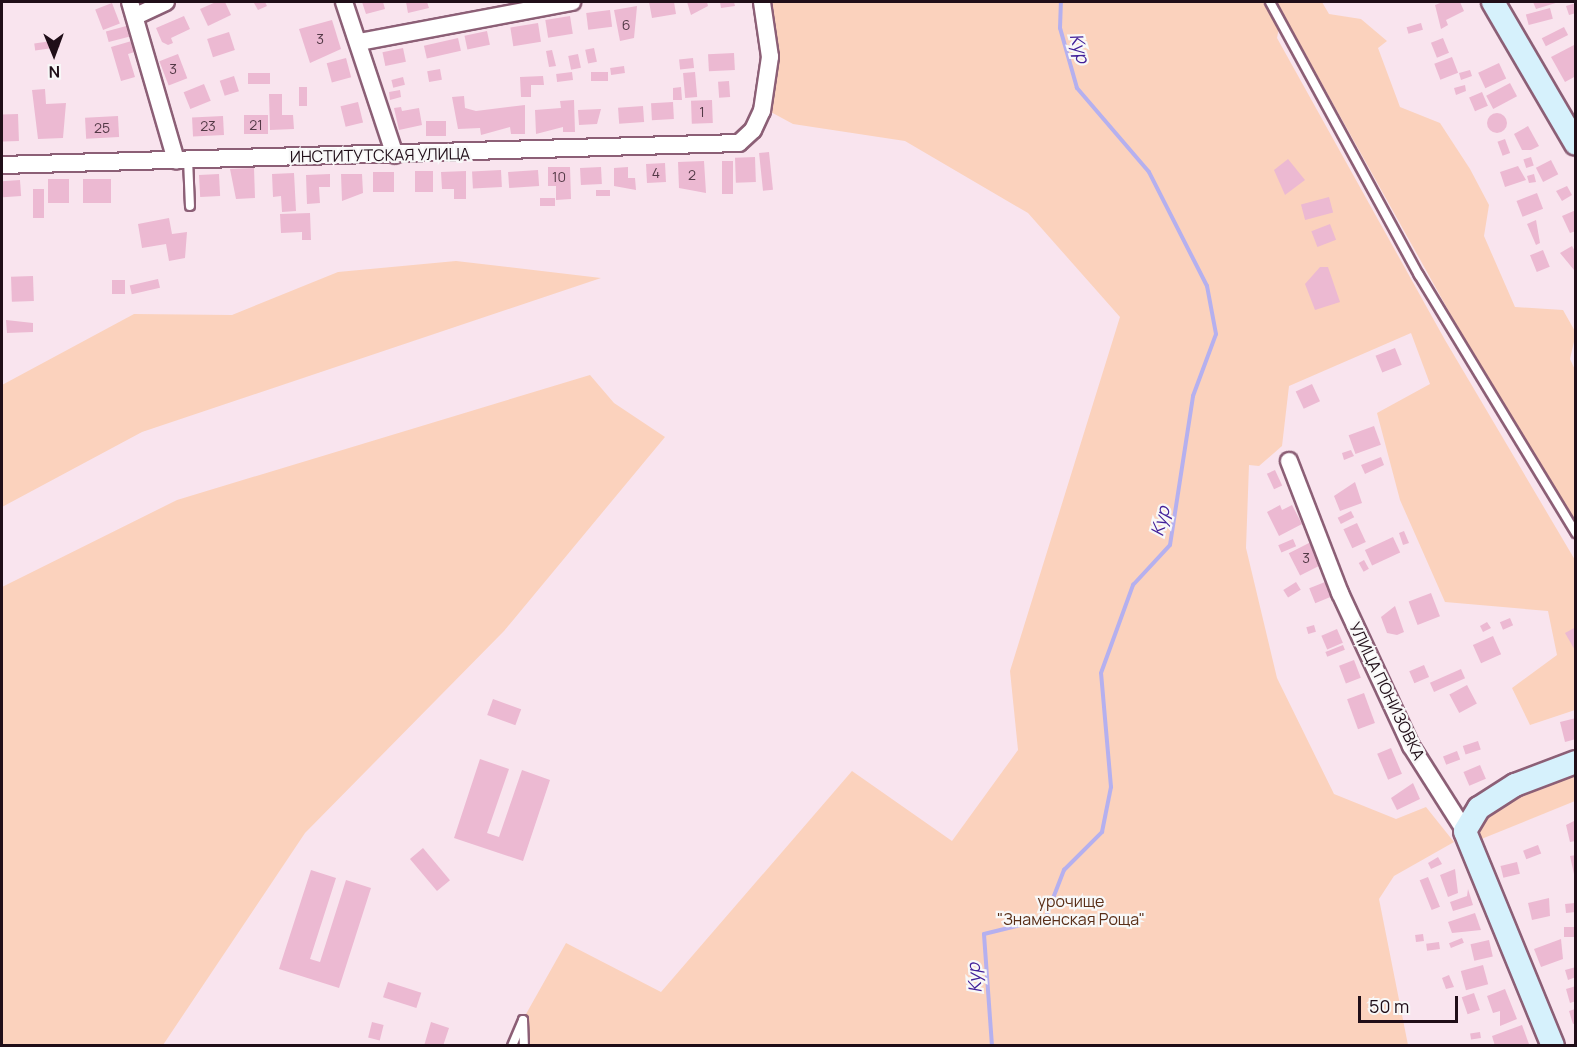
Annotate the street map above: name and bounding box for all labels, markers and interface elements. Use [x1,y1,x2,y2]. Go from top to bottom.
house number: 6 [622,17,630,33]
north arrow [24,24,84,84]
house number: 3 [316,31,324,47]
water label: Кур [1065,31,1095,65]
text: N [48,61,60,83]
house number: 3 [169,61,177,77]
house number: 1 [699,104,705,120]
house number: 21 [249,117,263,133]
house number: 23 [200,118,216,134]
house number: 25 [94,120,110,136]
street label: ИНСТИТУТСКАЯ УЛИЦА [290,144,470,166]
house number: 4 [652,165,660,181]
house number: 2 [688,167,696,183]
house number: 10 [552,169,566,185]
water label: Кур [1146,504,1174,538]
house number: 3 [1302,550,1310,566]
street label: УЛИЦА ПОНИЗОВКА [1345,619,1429,763]
park label: урочище "Знаменская Роща" [997,891,1145,929]
water label: Кур [962,962,986,994]
scale bar [1361,984,1462,1022]
text: 50 m [1369,994,1409,1018]

